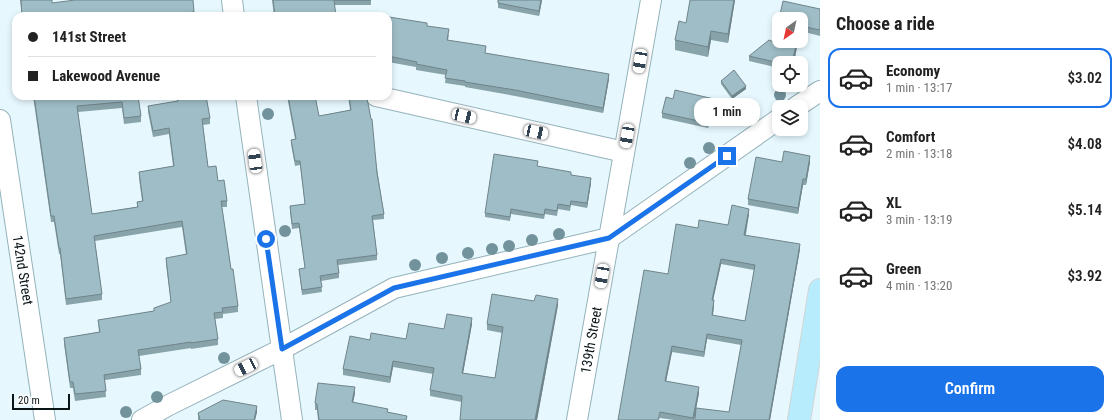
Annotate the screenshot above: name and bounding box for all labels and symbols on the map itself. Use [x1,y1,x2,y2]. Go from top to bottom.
north arrow [772,12,808,48]
car [632,48,648,74]
callout: 1 min [694,98,760,126]
car [451,107,477,125]
car [619,123,635,149]
car [523,124,549,140]
route end [718,147,736,165]
car [247,148,263,174]
route start [257,230,275,248]
street label: 142nd Street [10,234,36,306]
car [594,263,610,289]
street label: 139th Street [577,305,605,375]
car [233,356,259,378]
scale bar [12,392,70,411]

